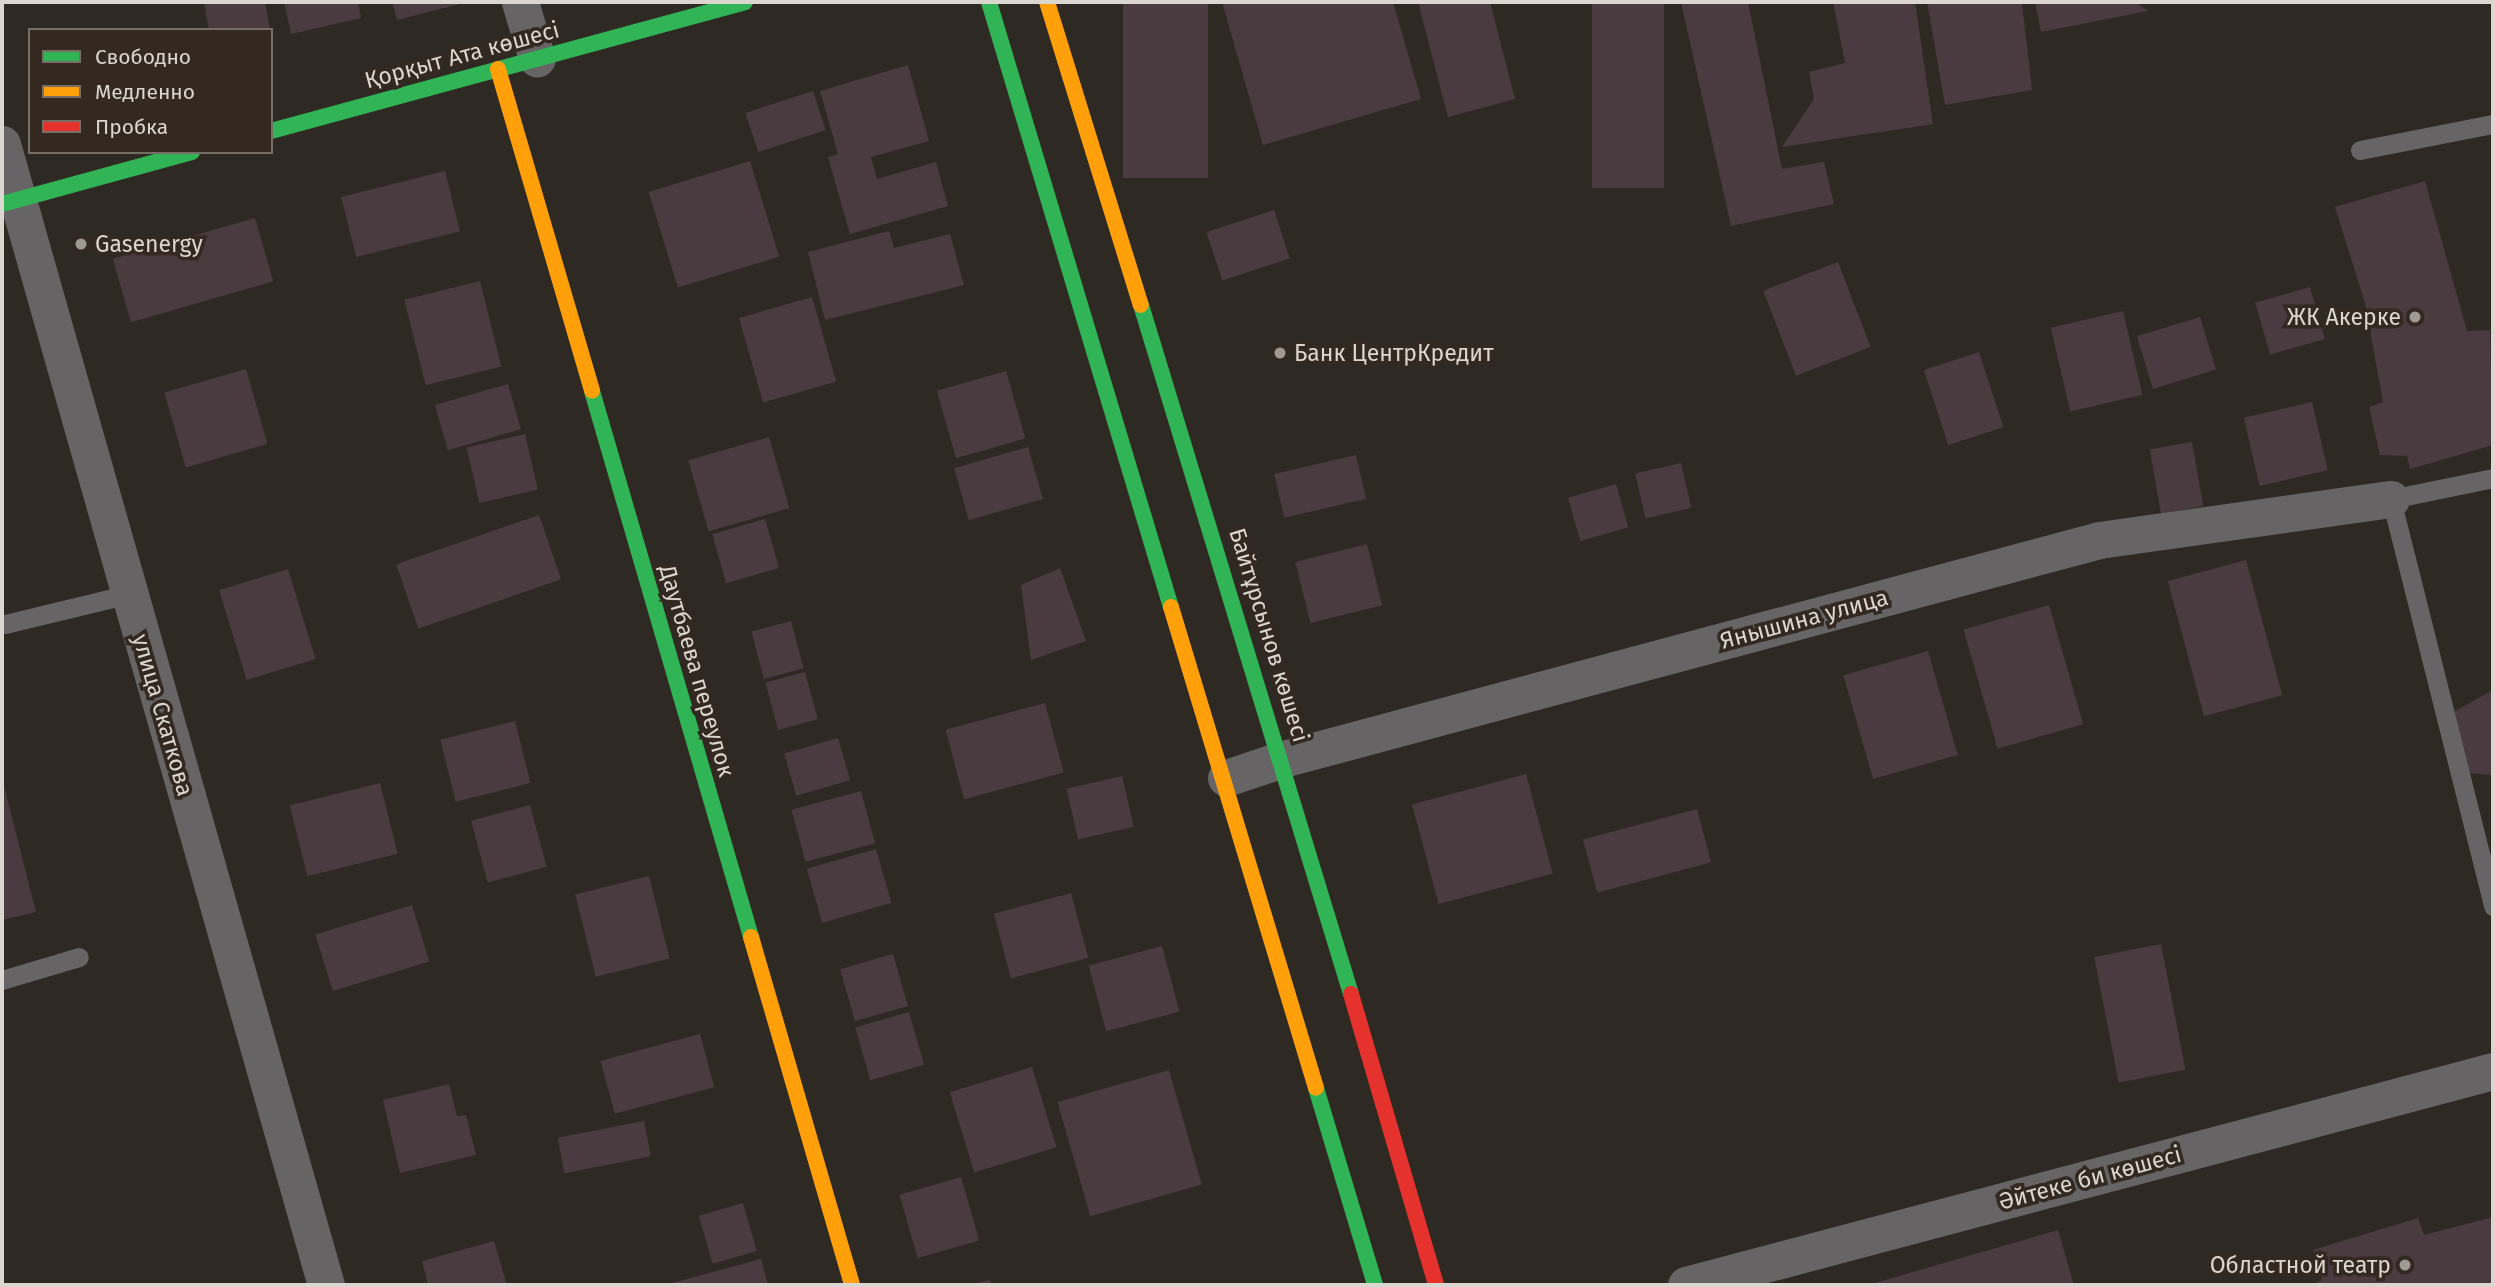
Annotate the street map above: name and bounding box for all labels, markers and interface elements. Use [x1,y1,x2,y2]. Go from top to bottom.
street label: Қорқыт Ата көшесі [362,16,562,94]
legend [28,28,273,154]
text: Свободно [95,44,191,70]
text: Медленно [95,79,195,105]
text: Пробка [95,114,168,140]
place label: Gasenergy [95,230,203,258]
marker: Gasenergy [73,236,89,252]
place label: ЖК Акерке [2287,303,2401,331]
marker: ЖК Акерке [2407,309,2423,325]
place label: Банк ЦентрКредит [1294,339,1494,367]
marker: Банк ЦентрКредит [1272,345,1288,361]
street label: Байтұрсынов көшесі [1223,525,1315,745]
street label: Даутбаева переулок [654,562,740,780]
street label: Янышина улица [1717,583,1891,655]
street label: улица Скаткова [127,631,199,799]
street label: Әйтеке би көшесі [1996,1140,2184,1216]
place label: Областной театр [2210,1251,2391,1279]
marker: Областной театр [2397,1257,2413,1273]

